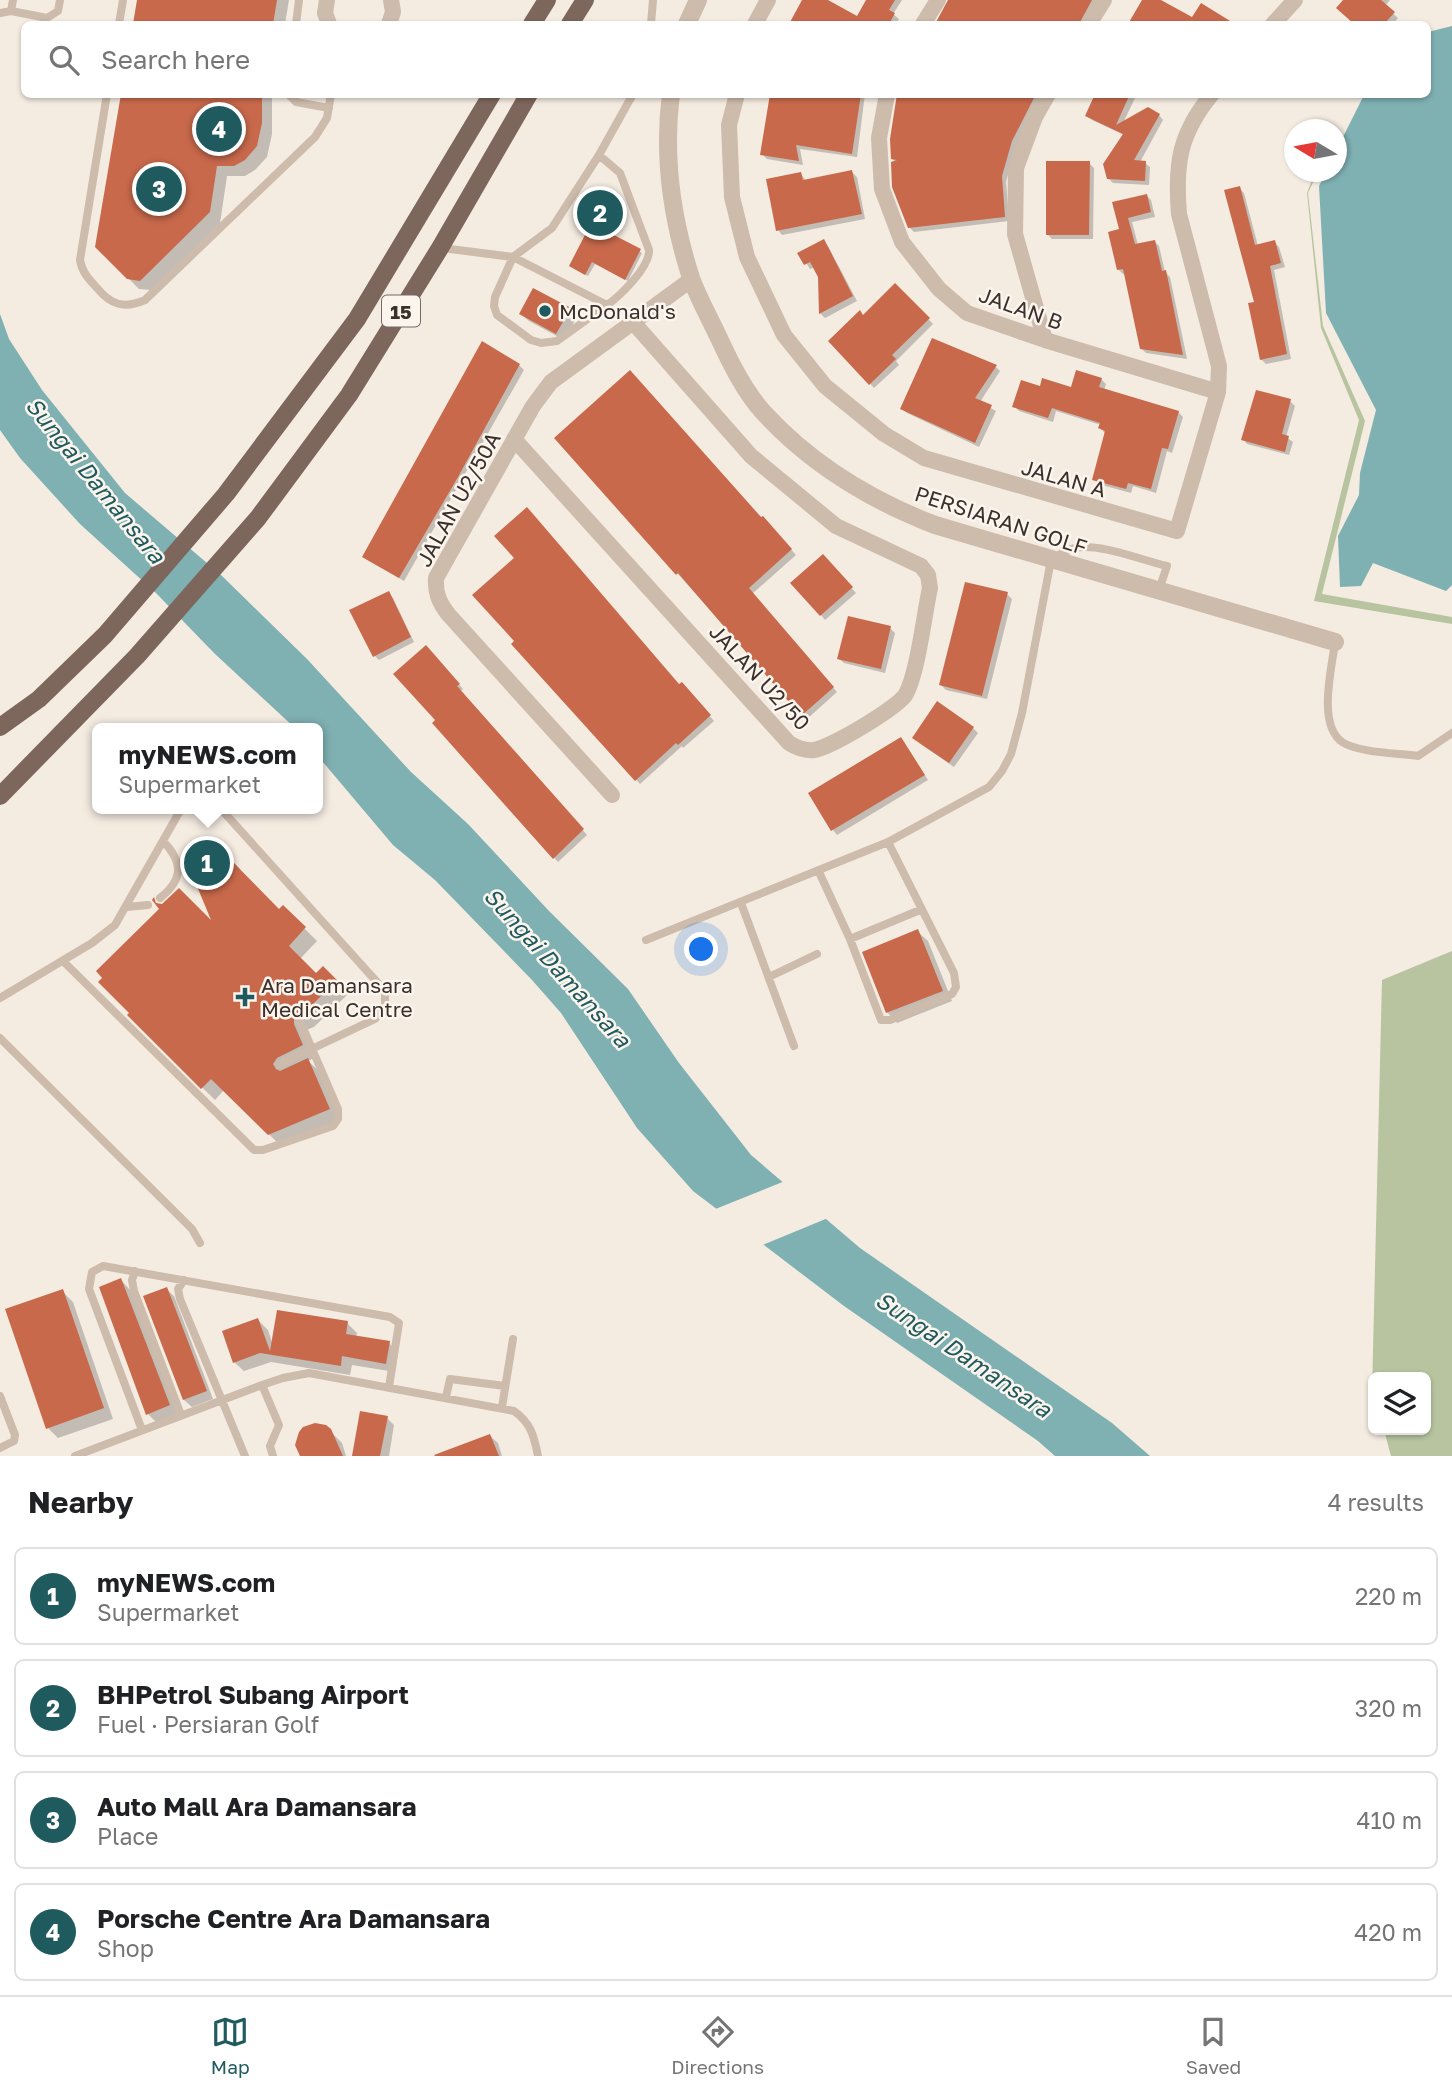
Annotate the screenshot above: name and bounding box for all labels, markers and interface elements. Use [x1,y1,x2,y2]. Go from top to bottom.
search box [21,21,1431,98]
icon: search [45,41,83,79]
text: Search here [101,44,250,75]
pin: 4 [196,103,242,155]
north arrow [1284,119,1347,182]
pin: 3 [136,163,182,215]
pin: 2 [577,187,623,239]
street label: JALAN B [976,281,1066,335]
road number: 15 [382,296,420,326]
place label: McDonald's [559,298,676,324]
marker: McDonald's [537,303,553,319]
water label: Sungai Damansara [21,391,172,569]
street label: JALAN U2/50A [410,427,506,571]
street label: JALAN A [1019,454,1109,502]
street label: PERSIARAN GOLF [912,480,1090,560]
street label: JALAN U2/50 [704,618,816,736]
popup [92,723,323,814]
text: myNEWS.com [118,739,297,770]
text: Supermarket [118,770,261,798]
pin: 1 [184,837,230,889]
water label: Sungai Damansara [479,881,638,1053]
your location [684,932,718,966]
place label: Ara Damansara Medical Centre [261,972,413,1022]
marker: Ara Damansara Medical Centre [235,987,255,1007]
water label: Sungai Damansara [871,1285,1058,1424]
map controls [1368,1372,1431,1435]
button: layers [1368,1372,1431,1435]
text: Nearby [28,1484,133,1520]
text: 4 results [1328,1488,1424,1516]
text: myNEWS.com [97,1567,275,1598]
text: 1 [47,1582,59,1610]
text: 220 m [1355,1582,1422,1610]
text: Supermarket [97,1598,240,1626]
text: BHPetrol Subang Airport [97,1679,409,1710]
text: 2 [46,1694,60,1722]
text: 320 m [1355,1694,1422,1722]
text: Fuel · Persiaran Golf [97,1710,319,1738]
text: Auto Mall Ara Damansara [97,1791,417,1822]
text: 3 [46,1806,60,1834]
text: 410 m [1356,1806,1422,1834]
text: Place [97,1822,158,1850]
text: Porsche Centre Ara Damansara [97,1903,490,1934]
text: 4 [46,1918,60,1946]
text: 420 m [1354,1918,1422,1946]
text: Shop [97,1934,154,1962]
tab: Map [211,2013,250,2078]
tab: Directions [671,2013,764,2078]
tab: Saved [1186,2013,1241,2078]

